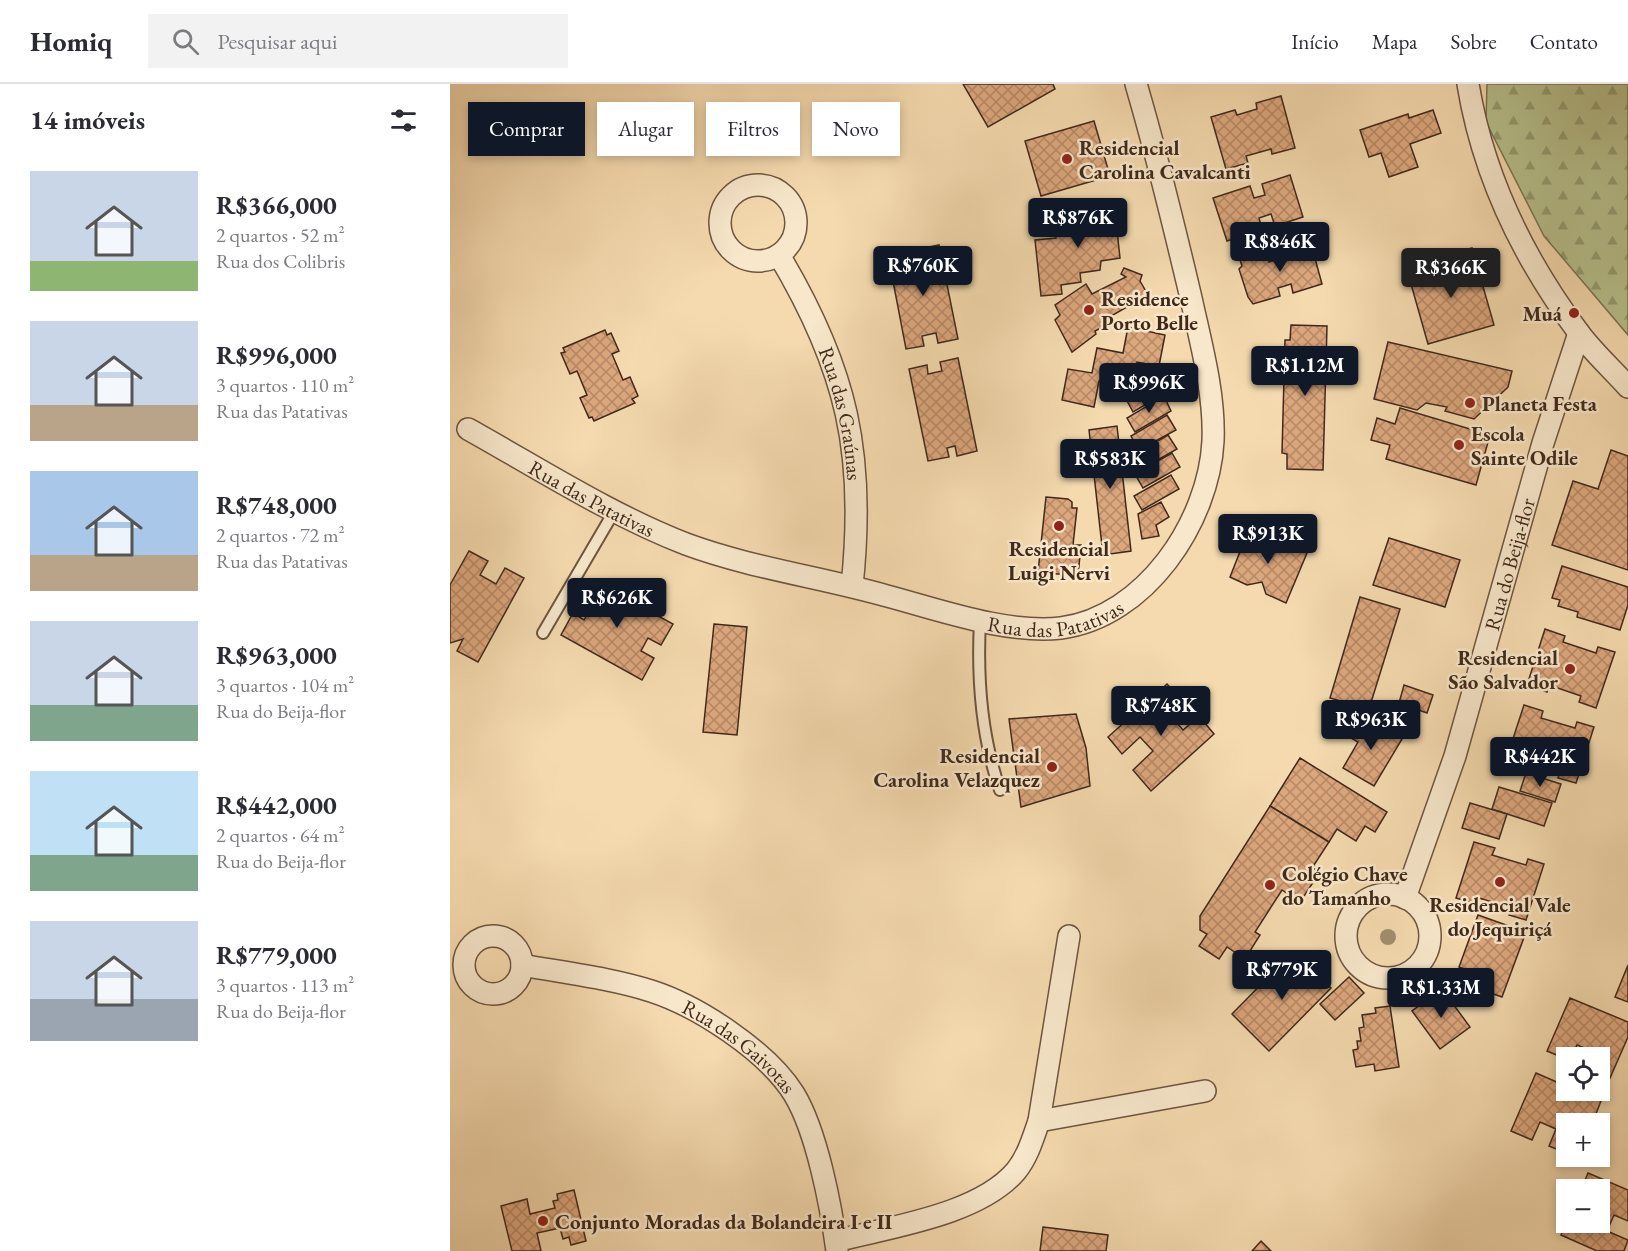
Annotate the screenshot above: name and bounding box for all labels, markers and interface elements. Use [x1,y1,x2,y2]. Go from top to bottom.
search box [148,14,568,68]
text: Homiq [30,23,112,59]
icon: search [169,25,202,58]
text: Pesquisar aqui [217,27,337,56]
text: Início [1291,28,1339,55]
text: Mapa [1372,28,1417,55]
text: Sobre [1450,28,1497,55]
text: Contato [1530,28,1598,55]
chip: Comprar [468,102,585,156]
chip: Alugar [597,102,694,156]
chip: Filtros [706,102,800,156]
chip: Novo [812,102,900,156]
text: 14 imóveis [30,103,145,137]
icon: filters [387,104,420,137]
place label: Residencial Carolina Cavalcanti [1079,134,1251,185]
marker: Residencial Carolina Cavalcanti [1060,152,1074,166]
text: R$366,000 [216,188,337,222]
icon: home [78,195,150,267]
pin: R$876K [1029,198,1127,249]
text: R$876K [1042,204,1114,230]
text: 2 quartos · 52 m² [216,222,345,248]
pin: R$846K [1231,222,1329,273]
text: R$846K [1244,228,1316,254]
pin: R$760K [874,246,972,297]
text: Rua dos Colibris [216,248,345,274]
pin: R$366K [1402,248,1500,299]
text: R$760K [887,252,959,278]
text: R$366K [1415,254,1487,280]
place label: Residence Porto Belle [1101,285,1198,336]
place label: Muá [1522,300,1563,327]
marker: Residence Porto Belle [1082,303,1096,317]
marker: Muá [1567,306,1581,320]
text: R$996,000 [216,338,337,372]
street label: Rua das Graúnas [813,343,869,481]
icon: home [78,345,150,417]
pin: R$1.12M [1250,346,1360,397]
text: R$1.12M [1265,352,1345,378]
pin: R$996K [1100,363,1198,414]
text: R$996K [1113,369,1185,395]
text: 3 quartos · 110 m² [216,372,354,398]
place label: Planeta Festa [1482,390,1598,417]
marker: Planeta Festa [1463,396,1477,410]
text: Rua das Patativas [216,398,348,424]
place label: Escola Sainte Odile [1471,420,1578,471]
marker: Escola Sainte Odile [1452,438,1466,452]
pin: R$583K [1061,439,1159,490]
text: R$583K [1074,445,1146,471]
street label: Rua das Patativas [524,453,659,543]
text: R$748,000 [216,488,337,522]
icon: home [78,495,150,567]
street label: Rua do Beija-flor [1478,495,1540,633]
pin: R$913K [1219,514,1317,565]
marker: Residencial Luigi Nervi [1052,519,1066,533]
text: R$913K [1232,520,1304,546]
text: 2 quartos · 72 m² [216,522,345,548]
place label: Residencial Luigi Nervi [1008,535,1110,586]
text: Rua das Patativas [216,548,348,574]
pin: R$626K [568,578,666,629]
text: R$626K [581,584,653,610]
street label: Rua das Patativas [985,593,1128,642]
text: R$963,000 [216,638,337,672]
place label: Residencial São Salvador [1448,644,1558,695]
icon: home [78,645,150,717]
marker: Residencial São Salvador [1563,662,1577,676]
text: 3 quartos · 104 m² [216,672,354,698]
pin: R$748K [1112,686,1210,737]
text: R$748K [1125,692,1197,718]
text: Rua do Beija-flor [216,698,346,724]
pin: R$963K [1322,700,1420,751]
text: R$963K [1335,706,1407,732]
pin: R$442K [1491,737,1589,788]
place label: Residencial Carolina Velazquez [873,742,1040,793]
text: R$442K [1504,743,1576,769]
marker: Residencial Carolina Velazquez [1045,760,1059,774]
text: R$442,000 [216,788,337,822]
icon: home [78,795,150,867]
text: 2 quartos · 64 m² [216,822,345,848]
text: Rua do Beija-flor [216,848,346,874]
place label: Colégio Chave do Tamanho [1282,860,1408,911]
marker: Residencial Vale do Jequiriçá [1493,875,1507,889]
marker: Colégio Chave do Tamanho [1263,878,1277,892]
place label: Residencial Vale do Jequiriçá [1429,891,1571,942]
text: R$779,000 [216,938,337,972]
icon: home [78,945,150,1017]
pin: R$779K [1233,950,1331,1001]
text: R$779K [1246,956,1318,982]
pin: R$1.33M [1386,968,1496,1019]
text: 3 quartos · 113 m² [216,972,354,998]
text: R$1.33M [1401,974,1481,1000]
street label: Rua das Gaivotas [678,993,803,1098]
text: Rua do Beija-flor [216,998,346,1024]
map controls [1556,1047,1610,1233]
button: locate [1556,1047,1610,1101]
button: + [1556,1113,1610,1167]
button: − [1556,1179,1610,1233]
place label: Conjunto Moradas da Bolandeira I e II [555,1208,892,1235]
marker: Conjunto Moradas da Bolandeira I e II [536,1214,550,1228]

